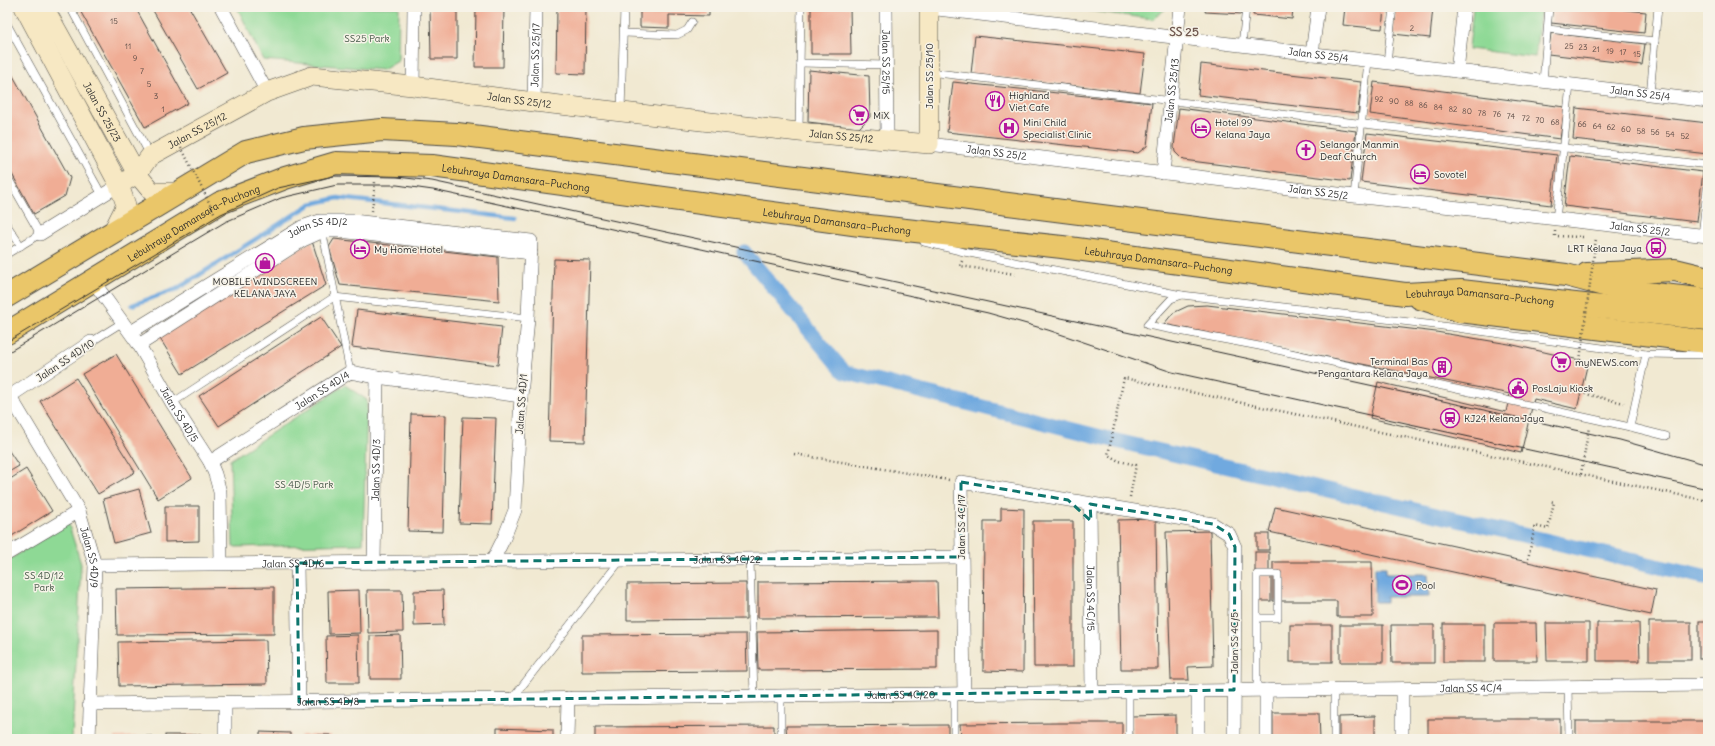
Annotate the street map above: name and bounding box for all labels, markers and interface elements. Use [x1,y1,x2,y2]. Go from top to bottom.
house number: 15 [110,16,118,26]
street label: Jalan SS 25/17 [528,23,543,87]
house number: 2 [1410,23,1415,33]
district label: SS 25 [1169,24,1199,39]
street label: Jalan SS 25/15 [879,29,893,95]
park label: SS25 Park [344,32,390,45]
house number: 11 [125,41,131,51]
house number: 25 [1565,41,1574,51]
house number: 23 [1579,42,1588,52]
street label: Jalan SS 25/10 [923,43,936,109]
house number: 21 [1592,44,1600,54]
street label: Jalan SS 25/4 [1287,45,1350,65]
house number: 19 [1606,46,1614,56]
house number: 17 [1619,47,1627,57]
house number: 15 [1633,49,1641,59]
house number: 9 [133,53,138,63]
street label: Jalan SS 25/13 [1162,57,1182,123]
house number: 7 [140,66,144,76]
house number: 5 [147,79,152,89]
street label: Jalan SS 25/23 [80,80,124,145]
street label: Jalan SS 25/4 [1609,83,1671,103]
place label: Highland Viet Cafe [1009,89,1050,114]
street label: Jalan SS 25/12 [486,90,553,111]
restaurant icon: Highland Viet Cafe [984,90,1006,112]
house number: 3 [154,91,159,101]
house number: 92 [1375,94,1384,104]
house number: 90 [1389,96,1399,106]
house number: 88 [1404,98,1414,108]
house number: 86 [1418,100,1428,110]
house number: 84 [1433,102,1443,112]
house number: 1 [161,104,165,114]
supermarket icon: MiX [848,104,870,126]
house number: 82 [1449,104,1458,114]
house number: 80 [1462,106,1472,116]
house number: 78 [1478,108,1487,118]
street label: Jalan SS 25/12 [166,109,229,152]
place label: MiX [873,109,890,122]
house number: 76 [1493,109,1502,119]
house number: 74 [1507,111,1516,121]
house number: 72 [1522,113,1531,123]
house number: 70 [1535,115,1545,125]
place label: Mini Child Specialist Clinic [1023,116,1092,141]
place label: Hotel 99 Kelana Jaya [1215,116,1271,141]
hospital icon: Mini Child Specialist Clinic [998,117,1020,139]
hotel icon: Hotel 99 Kelana Jaya [1190,117,1212,139]
house number: 68 [1550,117,1560,127]
house number: 66 [1577,119,1587,129]
house number: 64 [1592,121,1602,131]
house number: 62 [1607,122,1616,132]
house number: 60 [1621,124,1631,134]
house number: 58 [1636,126,1646,136]
street label: Jalan SS 25/12 [808,127,874,146]
house number: 56 [1650,127,1660,137]
house number: 54 [1665,129,1675,139]
house number: 52 [1681,131,1690,141]
place label: Selangor Manmin Deaf Church [1320,138,1399,163]
church icon: Selangor Manmin Deaf Church [1295,139,1317,161]
street label: Jalan SS 25/2 [965,143,1028,163]
street label: Lebuhraya Damansara–Puchong [441,161,591,195]
hotel icon: Sovotel [1409,163,1431,185]
place label: Sovotel [1434,168,1466,181]
street label: Lebuhraya Damansara–Puchong [125,182,262,265]
street label: Jalan SS 25/2 [1287,182,1350,202]
street label: Lebuhraya Damansara–Puchong [762,206,912,238]
street label: Jalan SS 4D/2 [285,215,348,241]
street label: Jalan SS 25/2 [1609,219,1671,239]
bus stop icon: LRT Kelana Jaya [1645,237,1667,259]
hotel icon: My Home Hotel [349,238,371,260]
place label: LRT Kelana Jaya [1568,242,1642,255]
place label: My Home Hotel [374,243,443,256]
street label: Lebuhraya Damansara–Puchong [1083,244,1233,277]
shop icon: MOBILE WINDSCREEN KELANA JAYA [254,252,276,274]
place label: MOBILE WINDSCREEN KELANA JAYA [213,275,317,300]
street label: Lebuhraya Damansara–Puchong [1405,285,1555,309]
street label: Jalan SS 4D/10 [34,336,97,385]
supermarket icon: myNEWS.com [1550,351,1572,373]
place label: Terminal Bas Pengantara Kelana Jaya [1318,355,1428,380]
building icon: Terminal Bas Pengantara Kelana Jaya [1431,356,1453,378]
place label: myNEWS.com [1575,356,1639,369]
street label: Jalan SS 4D/4 [292,368,352,413]
street label: Jalan SS 4D/1 [513,373,530,435]
public building icon: PosLaju Kiosk [1507,377,1529,399]
place label: PosLaju Kiosk [1532,382,1593,395]
street label: Jalan SS 4D/5 [157,385,201,445]
station icon: KJ24 Kelana Jaya [1439,407,1461,429]
place label: KJ24 Kelana Jaya [1464,412,1544,425]
street label: Jalan SS 4D/3 [369,438,383,501]
park label: SS 4D/5 Park [275,478,333,491]
street label: Jalan SS 4C/17 [955,494,968,560]
street label: Jalan SS 4D/9 [77,525,101,588]
street label: Jalan SS 4C/22 [693,553,761,566]
street label: Jalan SS 4D/6 [262,557,325,570]
street label: Jalan SS 4C/15 [1084,565,1097,631]
park label: SS 4D/12 Park [24,569,64,594]
sports icon: Pool [1391,574,1413,596]
place label: Pool [1416,579,1435,592]
street label: Jalan SS 4C/5 [1228,612,1241,674]
street label: Jalan SS 4C/4 [1440,681,1502,695]
street label: Jalan SS 4C/20 [867,688,935,702]
street label: Jalan SS 4D/8 [297,695,360,709]

